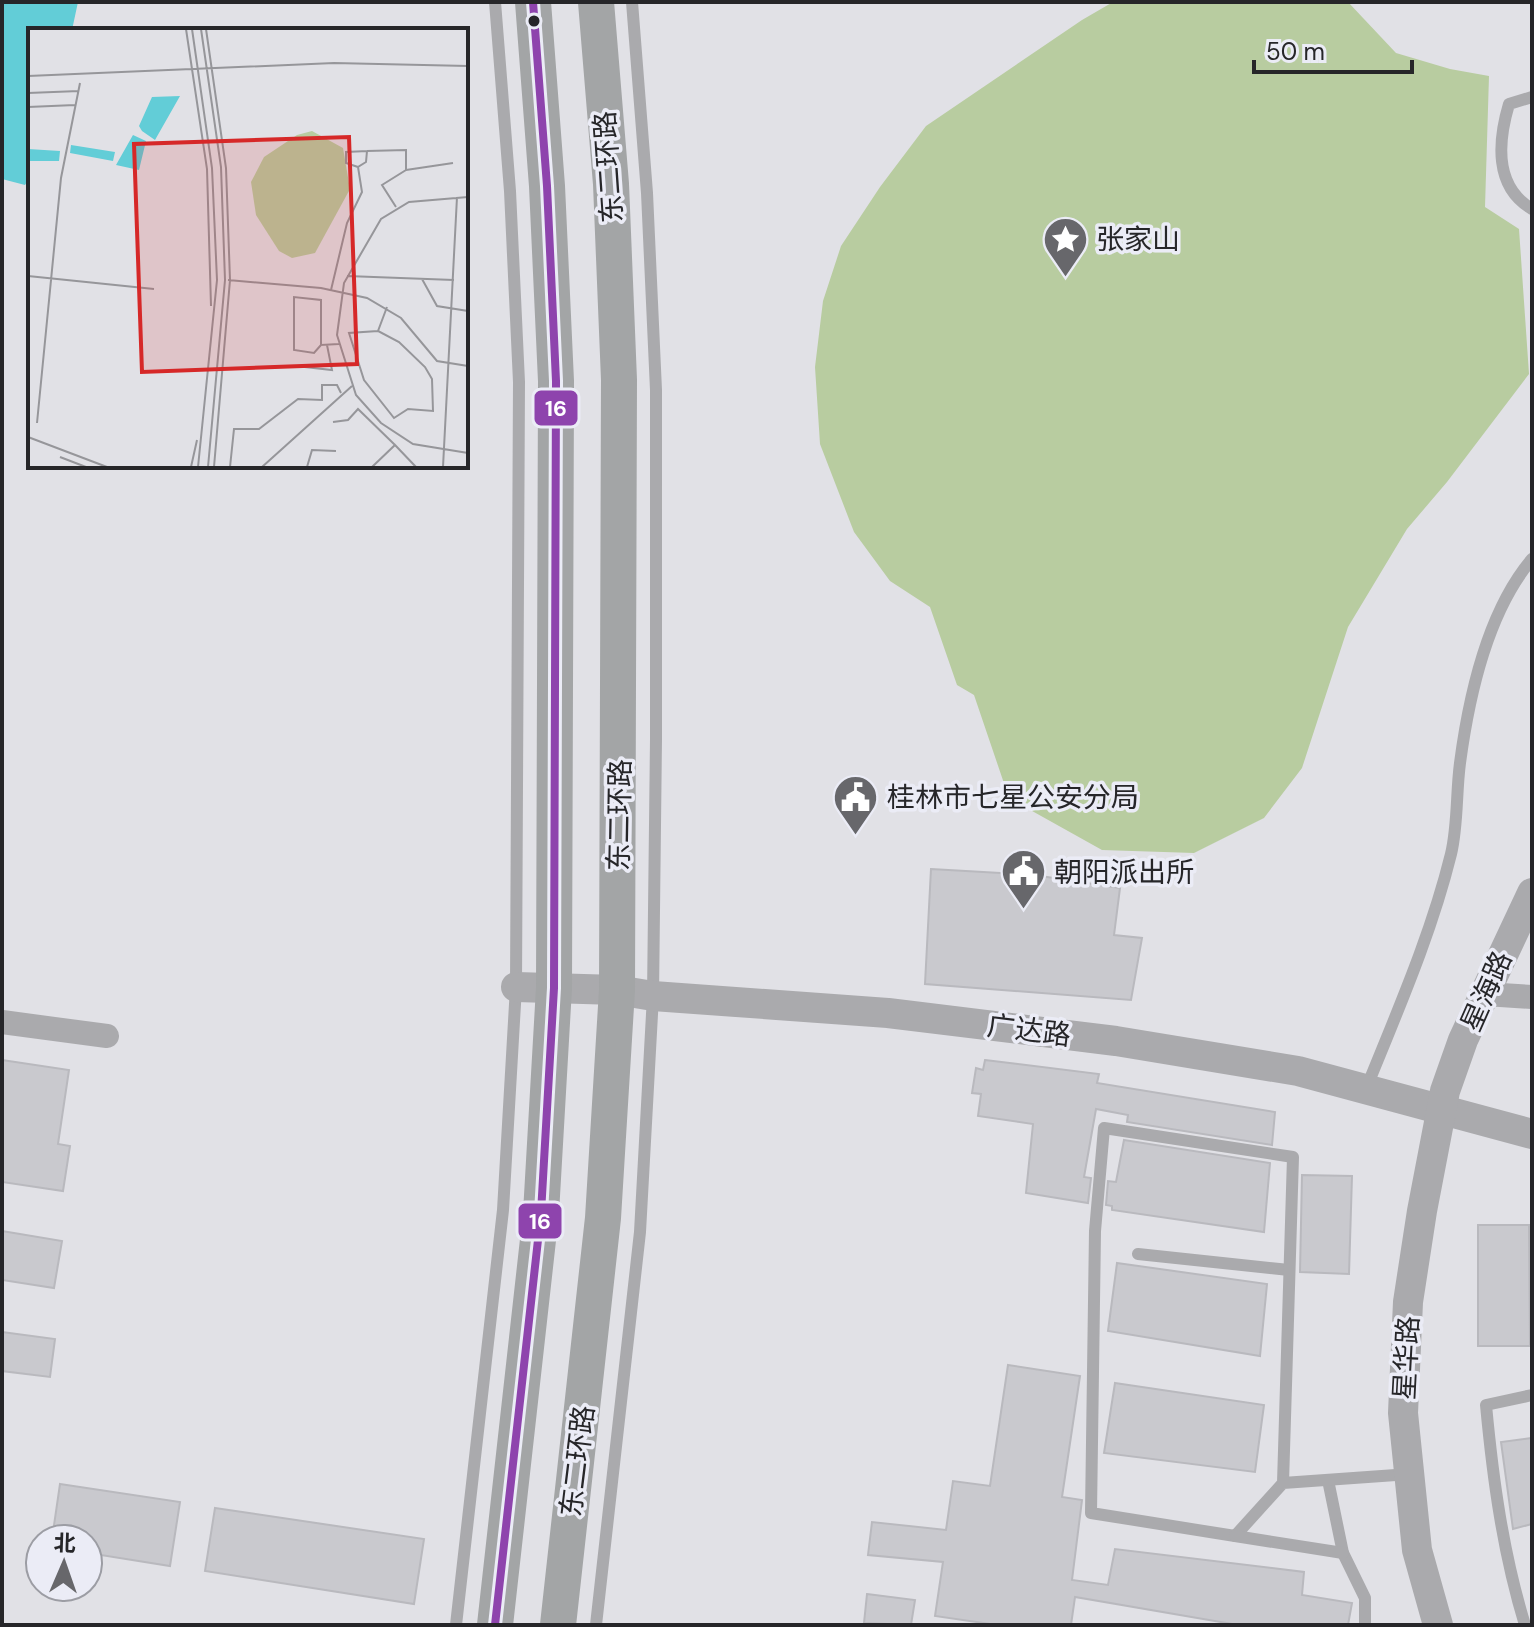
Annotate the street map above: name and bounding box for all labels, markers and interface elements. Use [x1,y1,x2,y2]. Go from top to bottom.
unlabelled marker [526,13,542,29]
scale bar [1254,24,1412,74]
inset map [28,28,468,468]
text: 50 m [1266,36,1325,67]
street label: 东二环路 [586,110,631,224]
place icon: 张家山 [1041,215,1089,278]
place label: 张家山 [1096,221,1180,258]
line badge: 16 [533,389,579,427]
text: 16 [545,394,567,423]
street label: 东二环路 [600,759,639,871]
public building icon: 桂林市七星公安分局 [832,773,880,836]
place label: 桂林市七星公安分局 [887,779,1139,816]
public building icon: 朝阳派出所 [999,848,1047,911]
place label: 朝阳派出所 [1054,854,1194,891]
street label: 星海路 [1452,945,1520,1037]
street label: 广达路 [985,1007,1073,1054]
line badge: 16 [517,1202,563,1240]
text: 16 [529,1207,551,1236]
street label: 星华路 [1386,1315,1427,1401]
street label: 东二环路 [552,1403,603,1519]
north arrow [24,1523,104,1603]
text: 北 [53,1529,76,1558]

